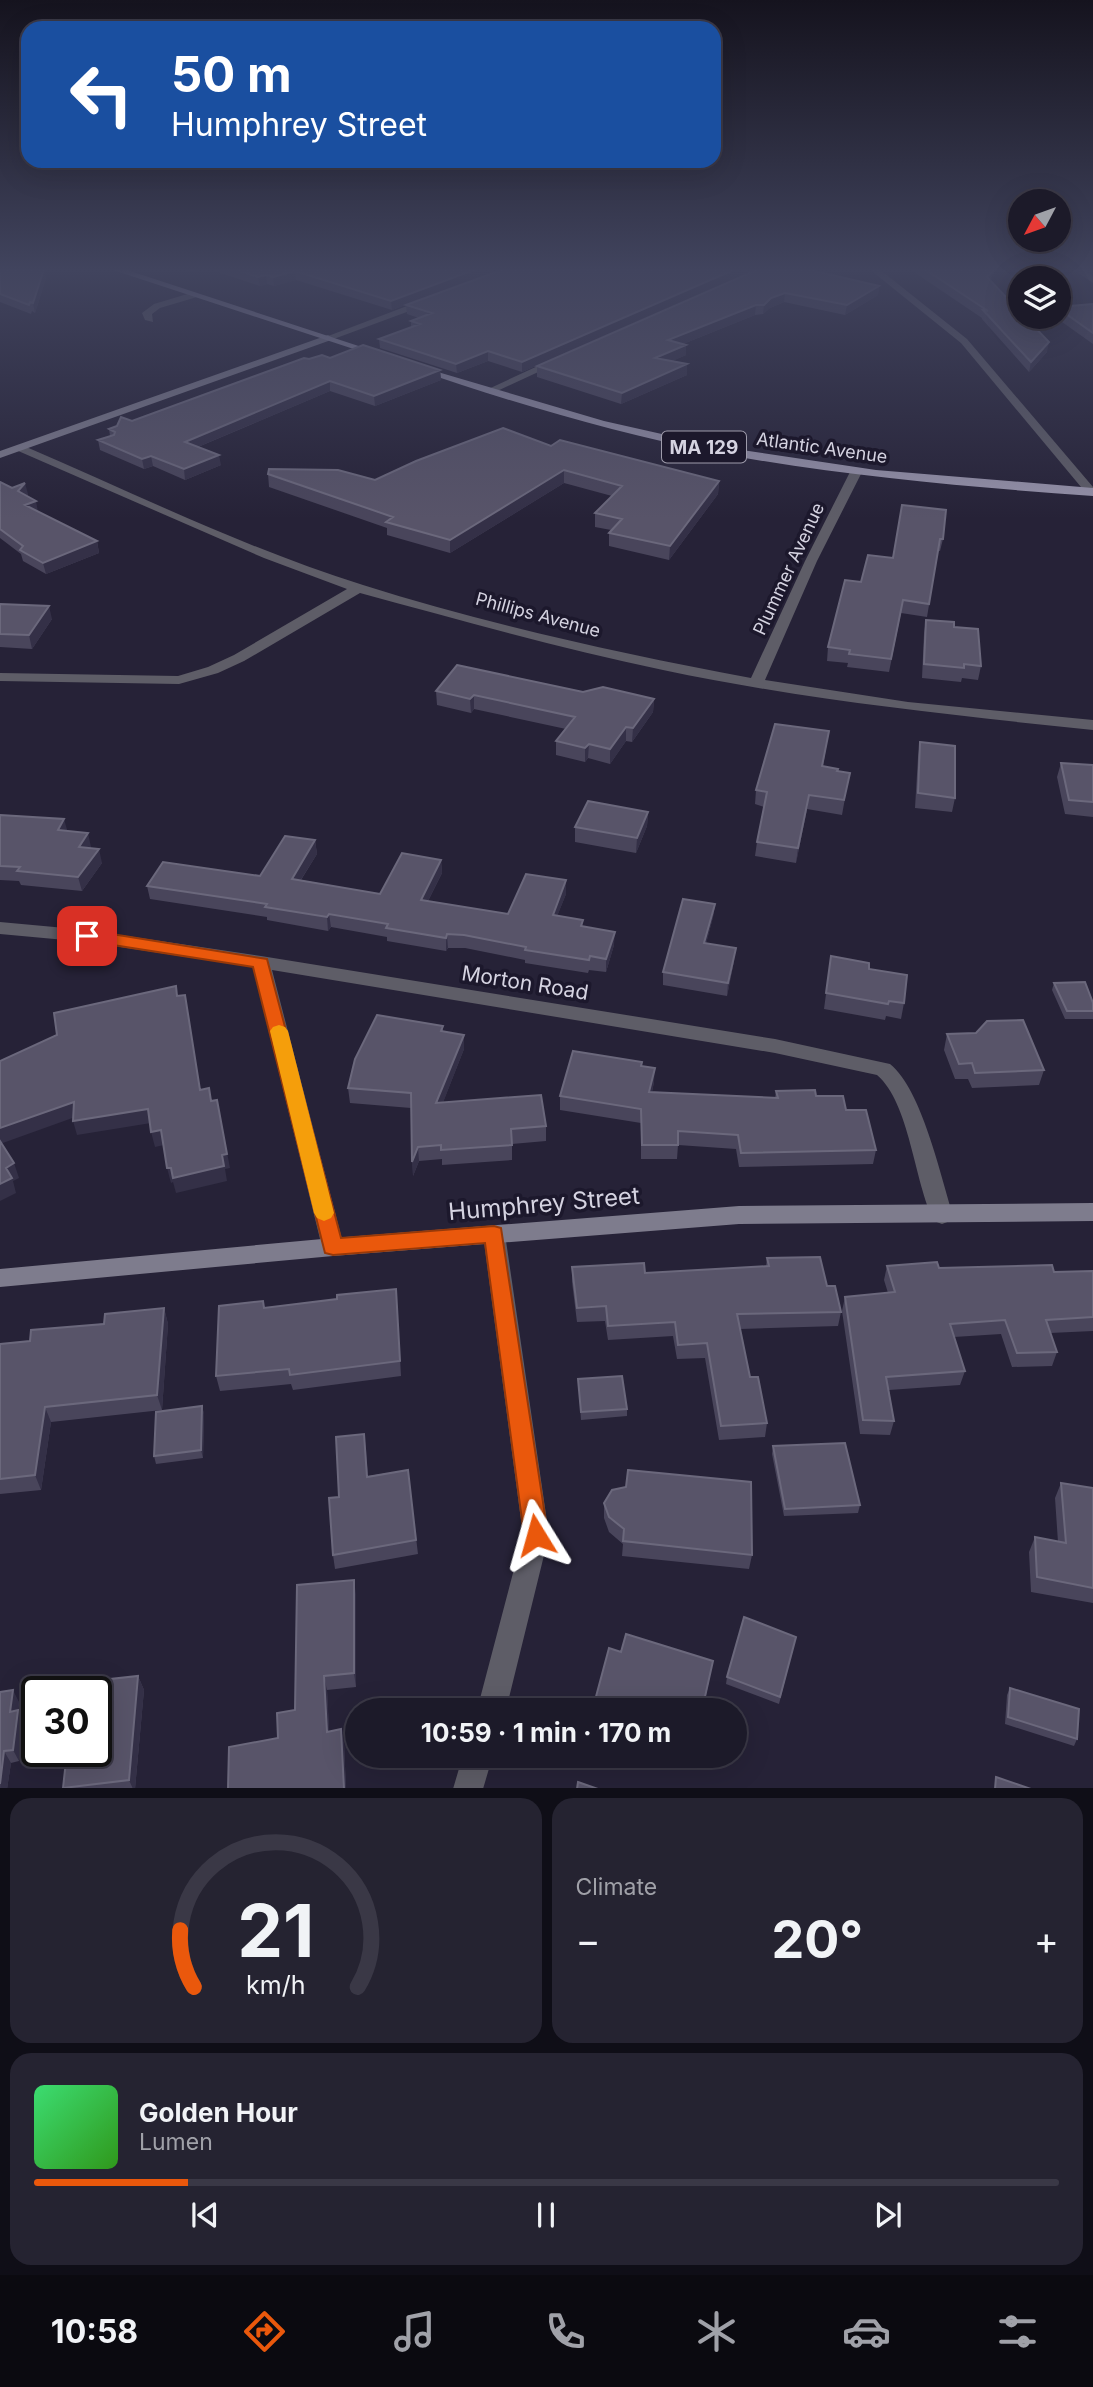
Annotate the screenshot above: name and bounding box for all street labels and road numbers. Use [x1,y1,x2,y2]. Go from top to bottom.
street label: Atlantic Avenue [755,428,889,467]
road number: MA 129 [662,432,746,462]
street label: Plummer Avenue [749,499,828,638]
street label: Phillips Avenue [473,588,603,641]
street label: Morton Road [460,960,590,1005]
street label: Humphrey Street [447,1181,641,1226]

